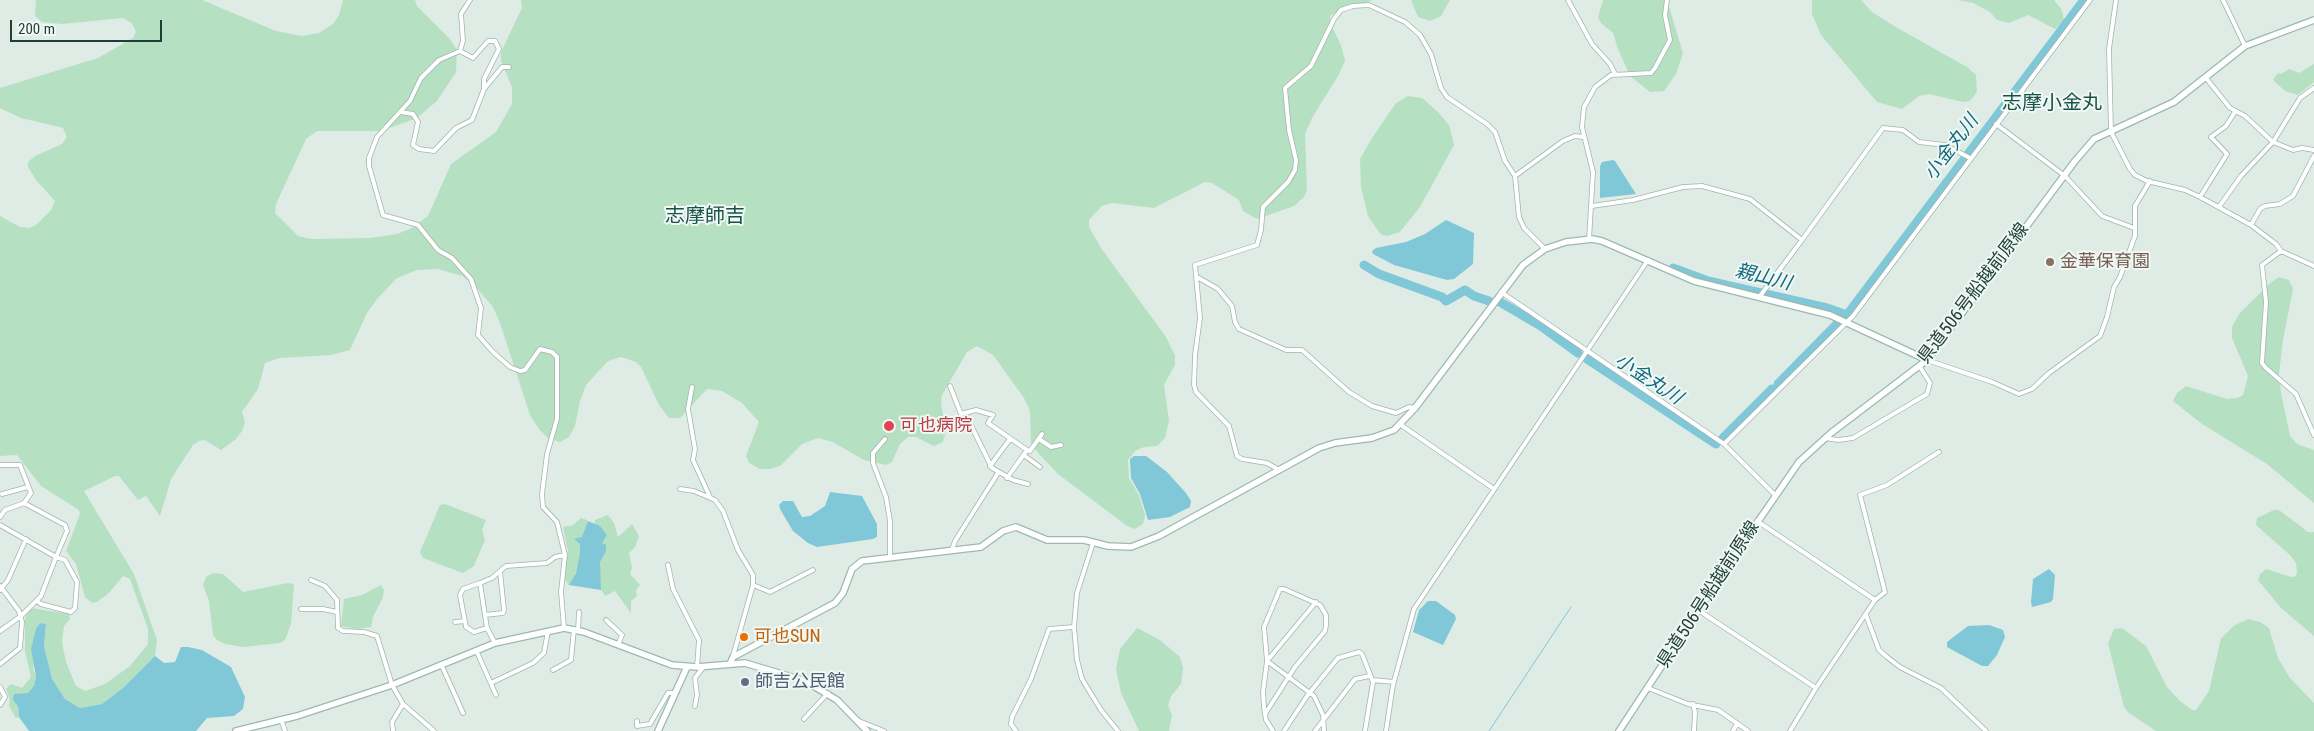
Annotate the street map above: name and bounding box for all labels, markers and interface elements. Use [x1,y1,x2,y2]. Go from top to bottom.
scale bar [12,10,165,42]
text: 200 m [18,20,55,38]
district label: 志摩小金丸 [2002,92,2102,116]
water label: 小金丸川 [1920,111,1984,185]
district label: 志摩師吉 [665,205,745,229]
street label: 県道506号船越前原線 [1914,219,2034,369]
place label: 金華保育園 [2060,251,2150,273]
marker: 金華保育園 [2044,256,2056,268]
water label: 親山川 [1733,260,1793,296]
water label: 小金丸川 [1610,350,1686,410]
place label: 可也病院 [900,415,972,437]
marker: 可也病院 [882,419,896,433]
street label: 県道506号船越前原線 [1653,518,1765,672]
place label: 可也SUN [754,626,821,648]
marker: 可也SUN [738,631,750,643]
place label: 師吉公民館 [755,671,845,693]
marker: 師吉公民館 [739,676,751,688]

